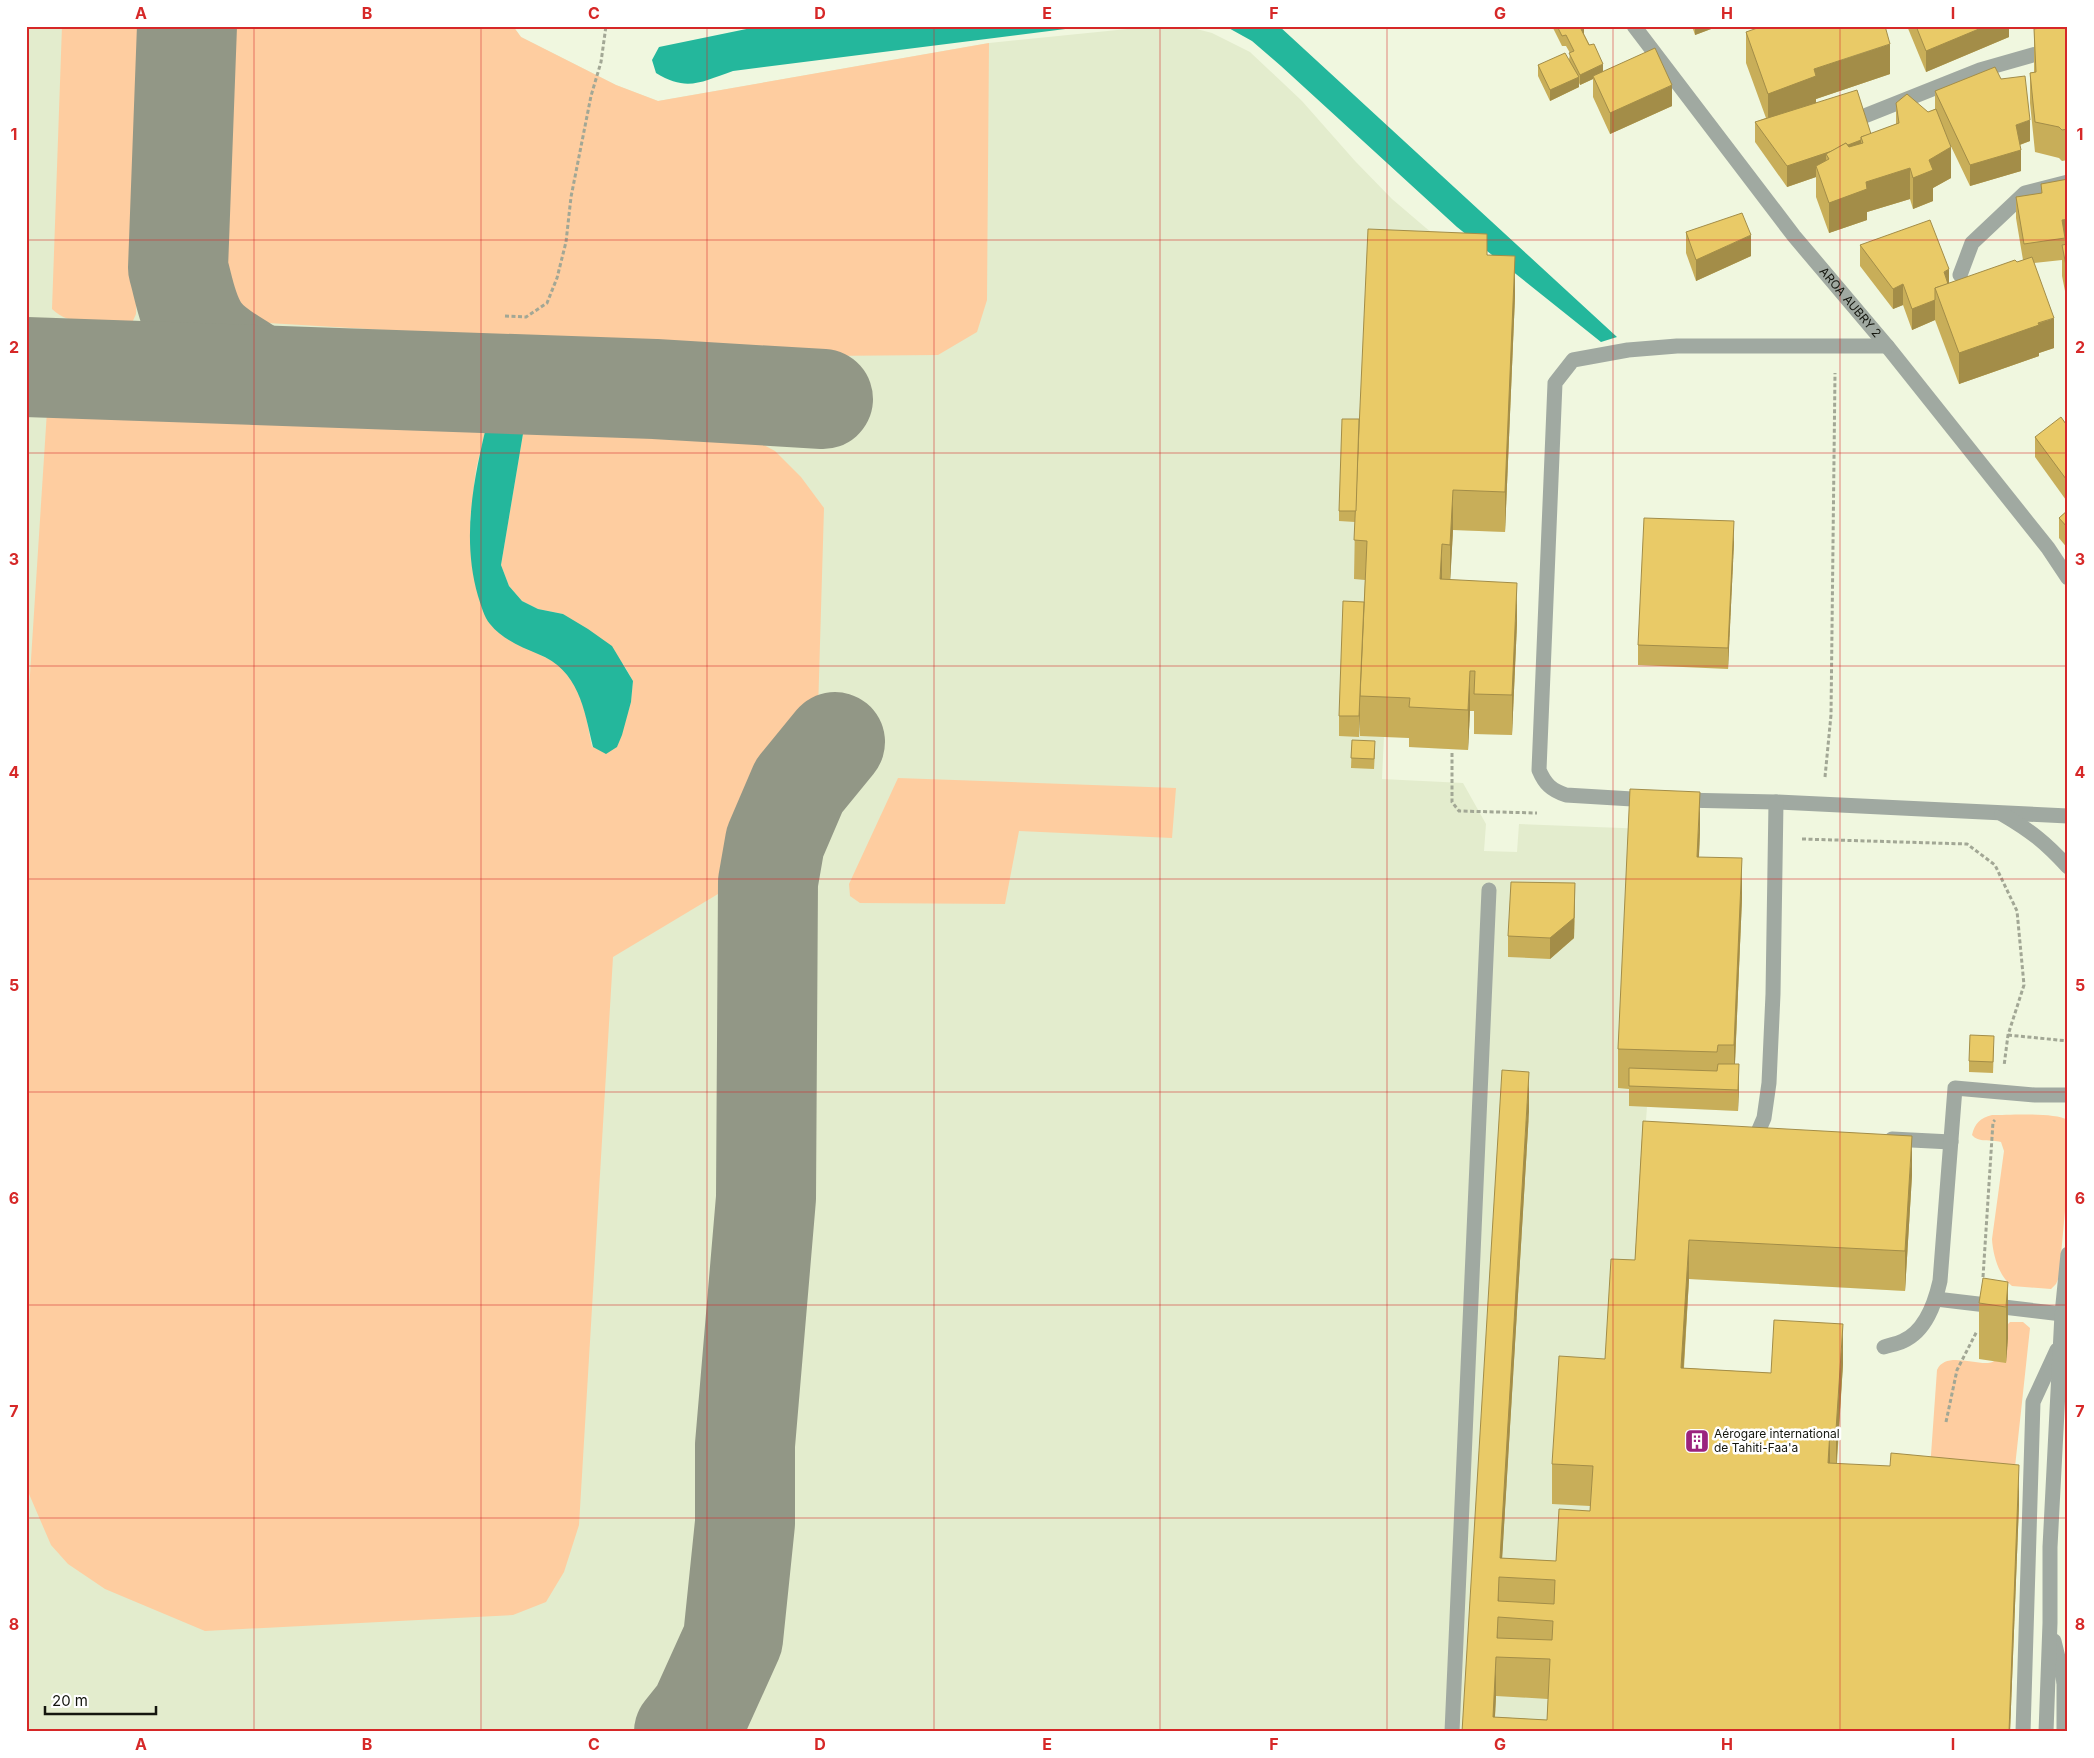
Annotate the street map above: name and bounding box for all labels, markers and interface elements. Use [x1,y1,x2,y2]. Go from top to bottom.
text: A [135,3,147,23]
text: B [362,3,372,23]
text: C [588,3,600,23]
text: D [814,3,826,23]
text: E [1042,3,1052,23]
text: F [1269,3,1279,23]
text: G [1494,3,1506,23]
text: H [1721,3,1733,23]
text: I [1951,3,1955,23]
text: 1 [11,124,17,144]
text: 1 [2077,124,2083,144]
street label: AROA AUBRY 2 [1817,264,1885,340]
text: 2 [9,337,19,357]
text: 2 [2075,337,2085,357]
text: 3 [9,549,19,569]
text: 3 [2075,549,2085,569]
text: 4 [9,762,20,782]
text: 4 [2075,762,2086,782]
text: 5 [9,975,19,995]
text: 5 [2075,975,2085,995]
text: 6 [9,1188,19,1208]
text: 6 [2075,1188,2085,1208]
text: 7 [9,1401,19,1421]
text: 7 [2075,1401,2085,1421]
place label: Aérogare international de Tahiti-Faa'a [1714,1426,1840,1455]
building icon: Aérogare international de Tahiti-Faa'a [1684,1428,1710,1454]
text: 8 [9,1614,19,1634]
text: 8 [2075,1614,2085,1634]
scale bar [45,1683,156,1715]
text: 20 m [52,1691,88,1710]
text: A [135,1734,147,1754]
text: B [362,1734,372,1754]
text: C [588,1734,600,1754]
text: D [814,1734,826,1754]
text: E [1042,1734,1052,1754]
text: F [1269,1734,1279,1754]
text: G [1494,1734,1506,1754]
text: H [1721,1734,1733,1754]
text: I [1951,1734,1955,1754]

